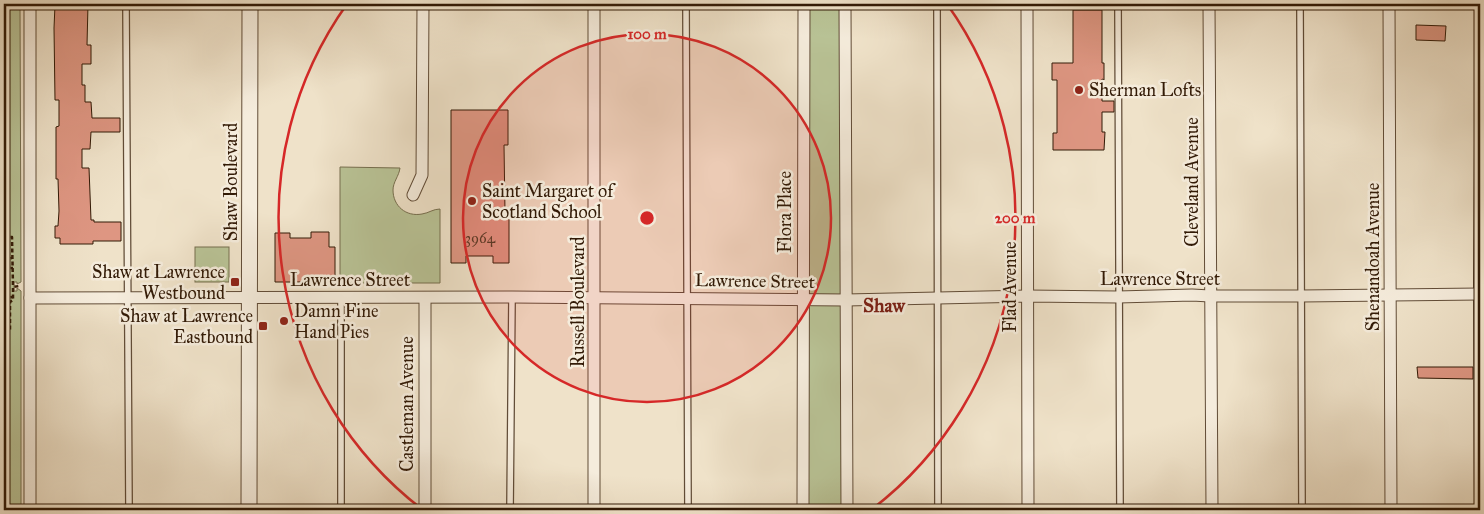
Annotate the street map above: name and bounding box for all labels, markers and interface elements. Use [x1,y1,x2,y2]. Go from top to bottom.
text: 100 m [627,25,667,43]
place label: Sherman Lofts [1089,79,1201,101]
marker: Sherman Lofts [1073,84,1085,96]
street label: Cleveland Avenue [1181,117,1203,247]
street label: Shaw Boulevard [220,123,242,241]
street label: Flora Place [774,171,796,253]
place label: Saint Margaret of Scotland School [482,180,616,223]
street label: Shenandoah Avenue [1362,183,1384,331]
marker: Saint Margaret of Scotland School [466,195,478,207]
centre of rings [638,209,656,227]
text: 200 m [995,209,1036,227]
house number: 3964 [465,229,496,247]
street label: Russell Boulevard [567,236,589,368]
street label: Flad Avenue [999,241,1021,333]
place label: Shaw at Lawrence Westbound [92,261,225,304]
street label: Lawrence Street [1100,268,1221,290]
street label: Lawrence Street [290,269,411,291]
street label: Lawrence Street [695,269,816,293]
marker: Shaw at Lawrence Westbound [229,276,241,288]
district label: Shaw [863,294,906,317]
place label: Damn Fine Hand Pies [294,300,379,343]
place label: Shaw at Lawrence Eastbound [120,305,253,348]
marker: Damn Fine Hand Pies [278,315,290,327]
marker: Shaw at Lawrence Eastbound [257,320,269,332]
street label: Castleman Avenue [396,336,418,472]

